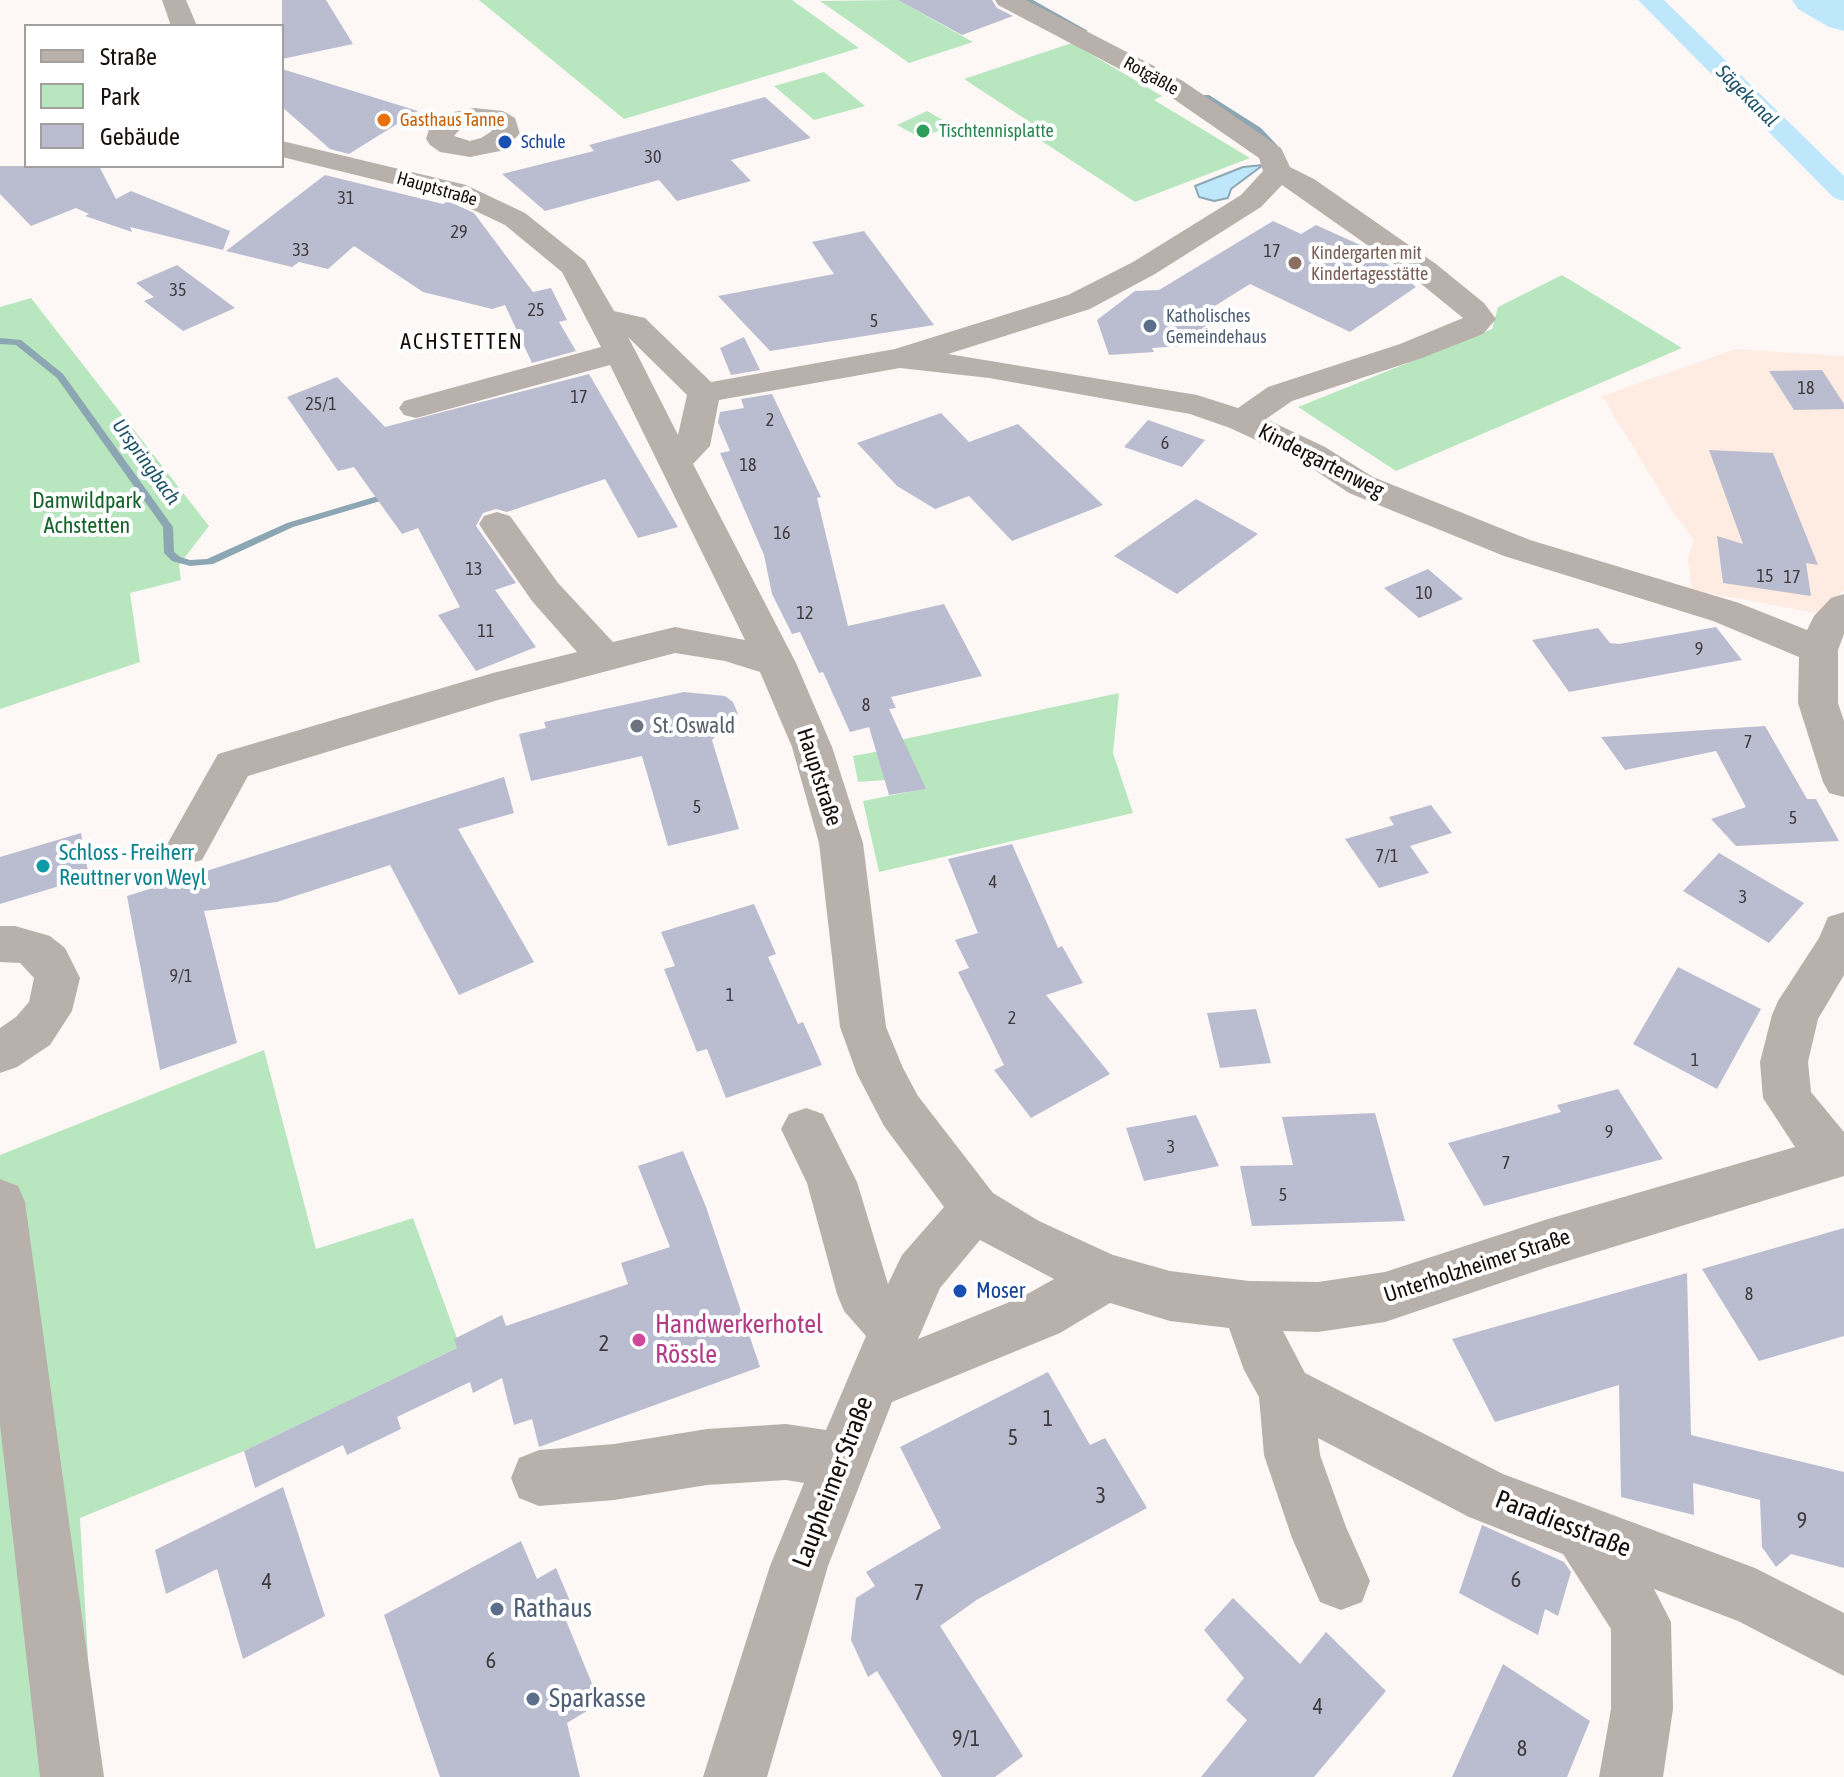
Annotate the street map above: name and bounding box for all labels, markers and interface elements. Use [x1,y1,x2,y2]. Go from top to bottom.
legend [24,24,284,168]
text: Straße [100,43,157,70]
street label: Rotgäßle [1120,52,1182,100]
water label: Sägekanal [1711,60,1783,132]
text: Park [100,83,140,110]
place label: Gasthaus Tanne [400,109,505,131]
marker: Gasthaus Tanne [375,111,393,129]
place label: Tischtennisplatte [939,120,1054,142]
marker: Tischtennisplatte [914,122,932,140]
text: Gebäude [100,123,180,150]
place label: Schule [521,131,565,153]
marker: Schule [496,133,514,151]
house number: 30 [645,146,661,168]
street label: Hauptstraße [394,167,480,211]
house number: 31 [338,187,354,209]
house number: 29 [451,221,467,243]
house number: 33 [293,239,309,261]
house number: 17 [1264,240,1280,262]
place label: Kindergarten mit Kindertagesstätte [1311,242,1428,284]
marker: Kindergarten mit Kindertagesstätte [1286,254,1304,272]
house number: 35 [170,279,186,301]
house number: 25 [528,299,544,321]
place label: Katholisches Gemeindehaus [1166,305,1267,348]
house number: 5 [870,310,878,332]
marker: Katholisches Gemeindehaus [1141,317,1159,335]
district label: ACHSTETTEN [400,329,524,355]
house number: 18 [1798,377,1814,399]
house number: 17 [571,386,587,408]
house number: 25/1 [305,393,337,415]
house number: 2 [766,409,774,431]
water label: Urspringbach [107,415,185,509]
street label: Kindergartenweg [1254,418,1388,504]
house number: 6 [1161,432,1169,454]
house number: 18 [740,454,756,476]
park label: Damwildpark Achstetten [32,488,142,540]
house number: 16 [774,522,790,544]
house number: 13 [466,558,482,580]
house number: 15 [1757,565,1773,587]
house number: 17 [1784,566,1800,588]
house number: 10 [1416,582,1432,604]
house number: 12 [797,602,813,624]
house number: 11 [478,620,494,642]
house number: 9 [1695,638,1703,660]
house number: 8 [862,694,870,716]
place label: St. Oswald [653,713,735,739]
marker: St. Oswald [628,717,646,735]
street label: Hauptstraße [791,725,847,829]
house number: 7 [1744,731,1752,753]
house number: 5 [693,796,701,818]
house number: 5 [1789,807,1797,829]
place label: Schloss - Freiherr Reuttner von Weyl [59,840,206,892]
house number: 7/1 [1375,845,1399,867]
marker: Schloss - Freiherr Reuttner von Weyl [34,857,52,875]
house number: 4 [989,871,997,893]
house number: 3 [1739,886,1747,908]
house number: 9/1 [169,965,193,987]
house number: 1 [726,984,734,1006]
house number: 2 [1008,1007,1016,1029]
house number: 1 [1691,1049,1699,1071]
house number: 9 [1605,1121,1613,1143]
house number: 3 [1167,1136,1175,1158]
house number: 7 [1502,1152,1510,1174]
house number: 5 [1279,1184,1287,1206]
street label: Unterholzheimer Straße [1381,1223,1573,1309]
place label: Moser [976,1278,1025,1304]
marker: Moser [951,1282,969,1300]
house number: 8 [1745,1283,1753,1305]
place label: Handwerkerhotel Rössle [655,1309,823,1370]
house number: 2 [599,1331,609,1357]
marker: Handwerkerhotel Rössle [630,1331,648,1349]
street label: Laupheimer Straße [786,1392,880,1572]
house number: 1 [1043,1406,1053,1432]
house number: 5 [1008,1425,1018,1451]
house number: 3 [1096,1483,1106,1509]
street label: Paradiesstraße [1491,1484,1635,1564]
house number: 9 [1797,1508,1807,1534]
house number: 6 [1511,1567,1521,1593]
house number: 4 [262,1569,272,1595]
house number: 7 [914,1580,924,1606]
place label: Rathaus [513,1593,592,1625]
marker: Rathaus [488,1600,506,1618]
house number: 6 [486,1648,496,1674]
place label: Sparkasse [549,1683,646,1715]
marker: Sparkasse [524,1690,542,1708]
house number: 4 [1313,1694,1323,1720]
house number: 9/1 [952,1726,980,1752]
house number: 8 [1517,1736,1527,1762]

